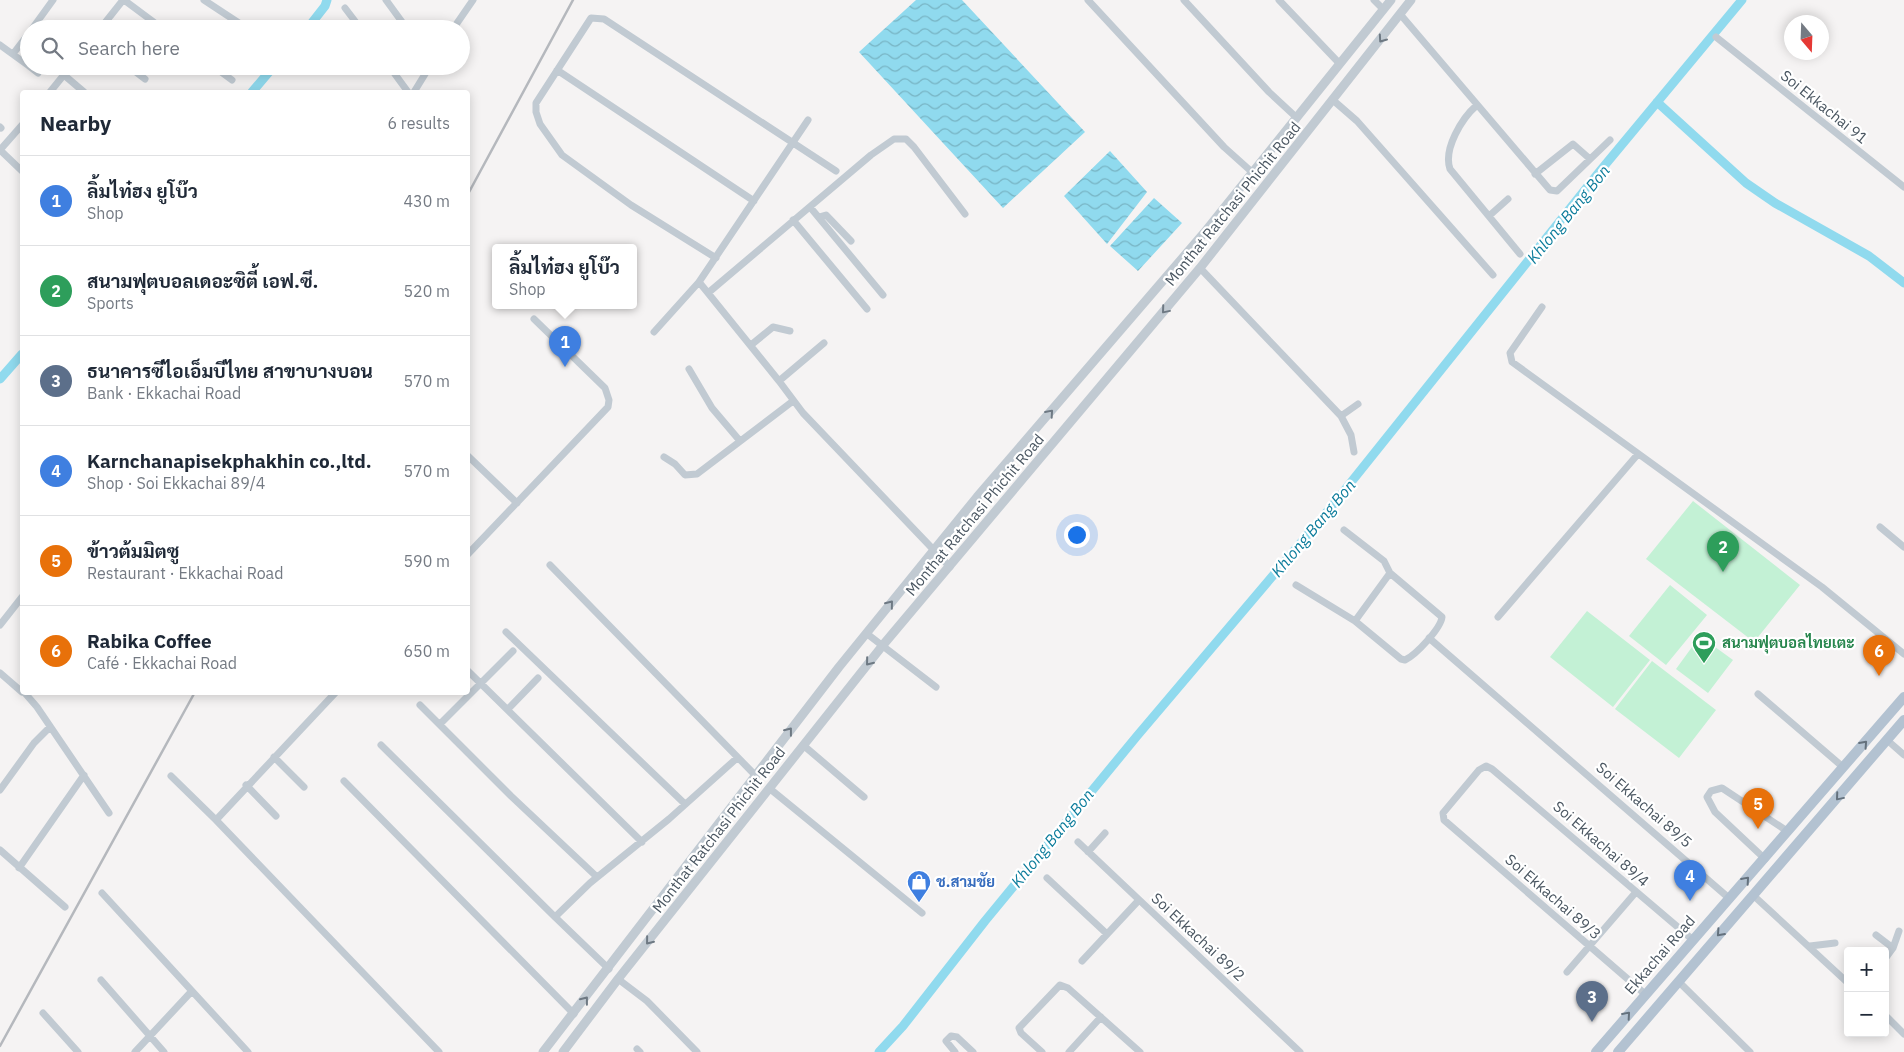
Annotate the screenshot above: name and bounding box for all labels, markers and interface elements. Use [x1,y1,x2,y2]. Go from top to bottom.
north arrow [1784,15,1829,60]
search box [20,20,470,75]
one-way arrow [1379,33,1388,42]
icon: search [38,34,66,62]
text: Search here [78,36,180,60]
street label: Soi Ekkachai 91 [1777,66,1872,147]
text: Nearby [40,109,111,137]
text: 6 results [387,113,450,133]
street label: Monthat Ratchasi Phichit Road [1161,118,1305,290]
water label: Khlong Bang Bon [1522,161,1614,267]
text: ลิ้มไท๋ฮง ยูโบ๊ว [87,179,198,203]
text: 1 [51,191,61,211]
text: 430 m [403,191,450,211]
text: Shop [87,203,124,223]
popup [492,244,637,309]
text: ลิ้มไท๋ฮง ยูโบ๊ว [509,255,620,279]
text: สนามฟุตบอลเดอะซิตี้ เอฟ.ซี. [87,269,318,293]
text: Shop [509,279,546,299]
text: 2 [51,281,61,301]
text: 520 m [403,281,450,301]
text: Sports [87,293,134,313]
one-way arrow [1162,304,1170,313]
pin: 1 [549,326,581,367]
text: ธนาคารซีไอเอ็มบีไทย สาขาบางบอน [87,359,373,383]
text: 3 [51,371,61,391]
text: 570 m [403,371,450,391]
text: Bank · Ekkachai Road [87,383,241,403]
one-way arrow [1045,409,1054,418]
street label: Monthat Ratchasi Phichit Road [901,430,1048,600]
text: Karnchanapisekphakhin co.,ltd. [87,449,372,473]
text: 4 [51,461,61,481]
text: 570 m [403,461,450,481]
text: Shop · Soi Ekkachai 89/4 [87,473,265,493]
water label: Khlong Bang Bon [1266,475,1360,581]
your location [1064,522,1090,548]
pin: 2 [1707,531,1739,572]
text: ข้าวต้มมิตซู [87,539,179,563]
text: 5 [51,551,61,571]
text: 590 m [403,551,450,571]
text: Restaurant · Ekkachai Road [87,563,283,583]
one-way arrow [885,601,894,610]
text: Rabika Coffee [87,629,212,653]
sports icon: สนามฟุตบอลไทยเตะ [1691,630,1717,664]
place label: สนามฟุตบอลไทยเตะ [1722,633,1854,654]
pin: 6 [1863,635,1895,676]
text: 6 [51,641,61,661]
text: 650 m [403,641,450,661]
text: Café · Ekkachai Road [87,653,237,673]
one-way arrow [866,657,875,666]
one-way arrow [783,728,791,737]
one-way arrow [1858,740,1867,749]
street label: Monthat Ratchasi Phichit Road [648,743,789,917]
street label: Soi Ekkachai 89/5 [1592,758,1696,851]
water label: Khlong Bang Bon [1006,785,1098,891]
pin: 5 [1742,788,1774,829]
one-way arrow [1835,792,1844,801]
street label: Soi Ekkachai 89/4 [1549,797,1653,890]
street label: Soi Ekkachai 89/3 [1501,850,1605,943]
pin: 4 [1674,860,1706,901]
shop icon: ช.สามชัย [906,869,932,903]
place label: ช.สามชัย [936,872,995,891]
one-way arrow [1740,876,1749,885]
street label: Soi Ekkachai 89/2 [1148,888,1249,985]
street label: Ekkachai Road [1620,911,1699,998]
one-way arrow [1717,928,1726,937]
one-way arrow [645,935,654,944]
map controls [1844,947,1889,1037]
button: + [1844,947,1889,992]
pin: 3 [1576,981,1608,1022]
button: − [1844,992,1889,1037]
one-way arrow [579,997,587,1006]
one-way arrow [1622,1012,1630,1021]

